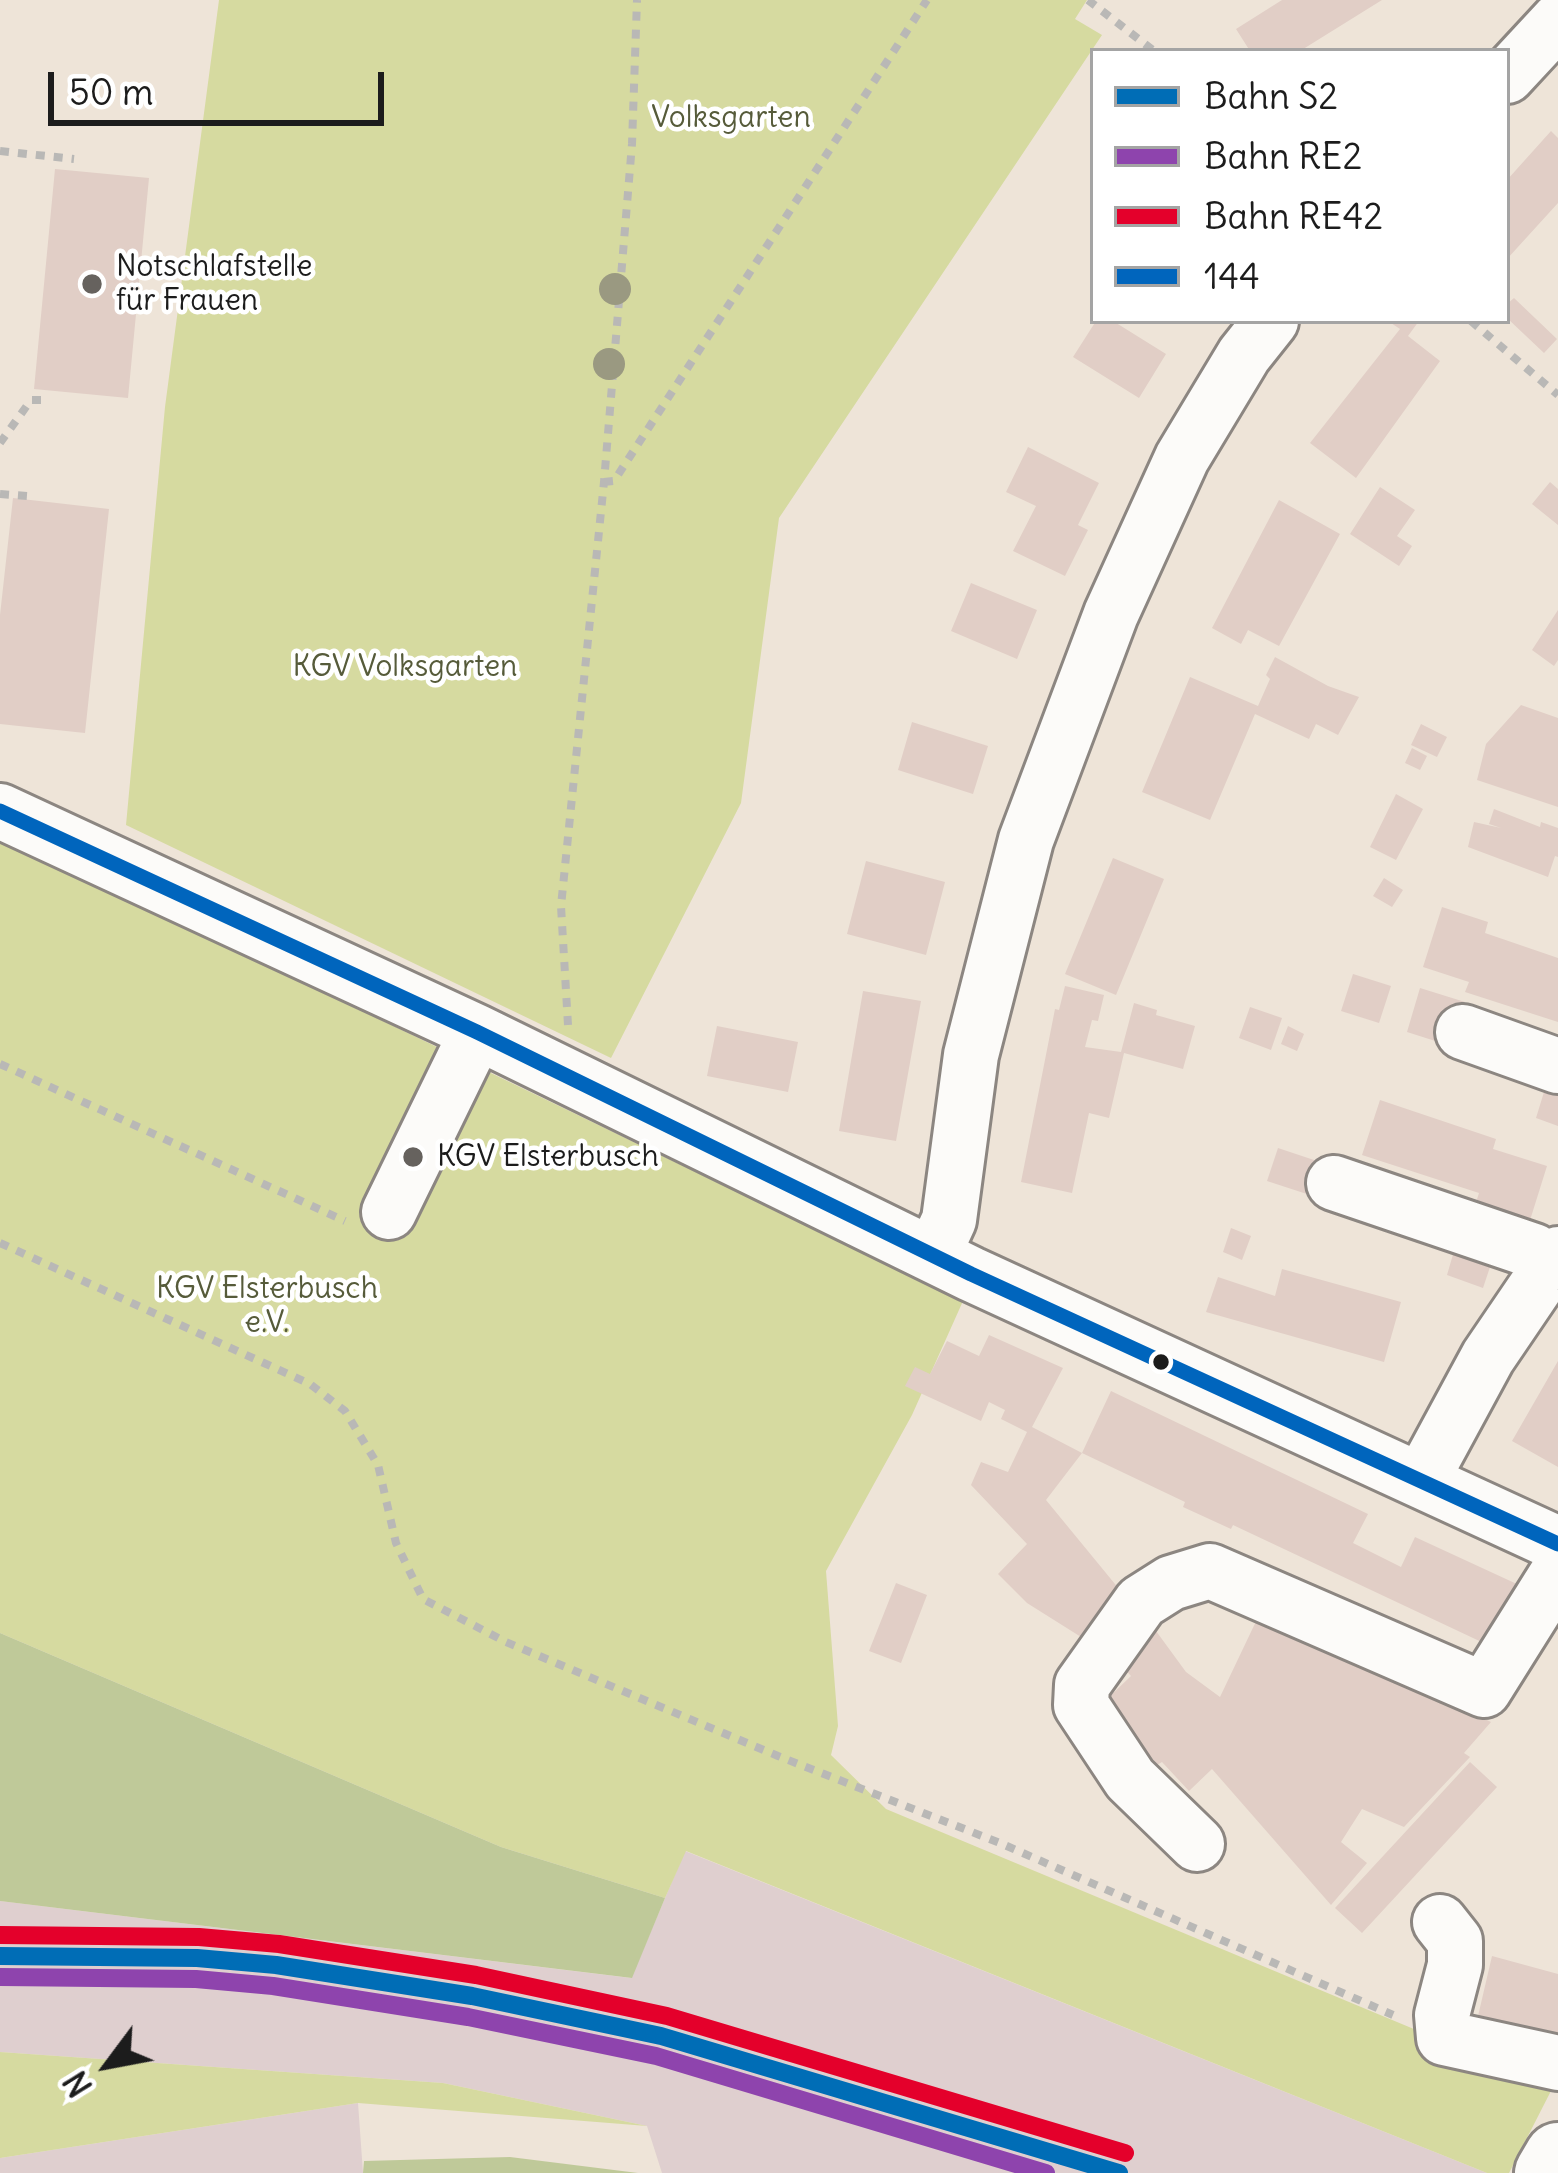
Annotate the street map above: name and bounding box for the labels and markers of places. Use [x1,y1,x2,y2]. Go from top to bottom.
place label: Notschlafstelle für Frauen [116,249,312,320]
marker: Notschlafstelle für Frauen [79,271,105,297]
place label: KGV Elsterbusch [437,1139,659,1175]
marker: KGV Elsterbusch [400,1144,426,1170]
unlabelled marker [1150,1351,1172,1373]

